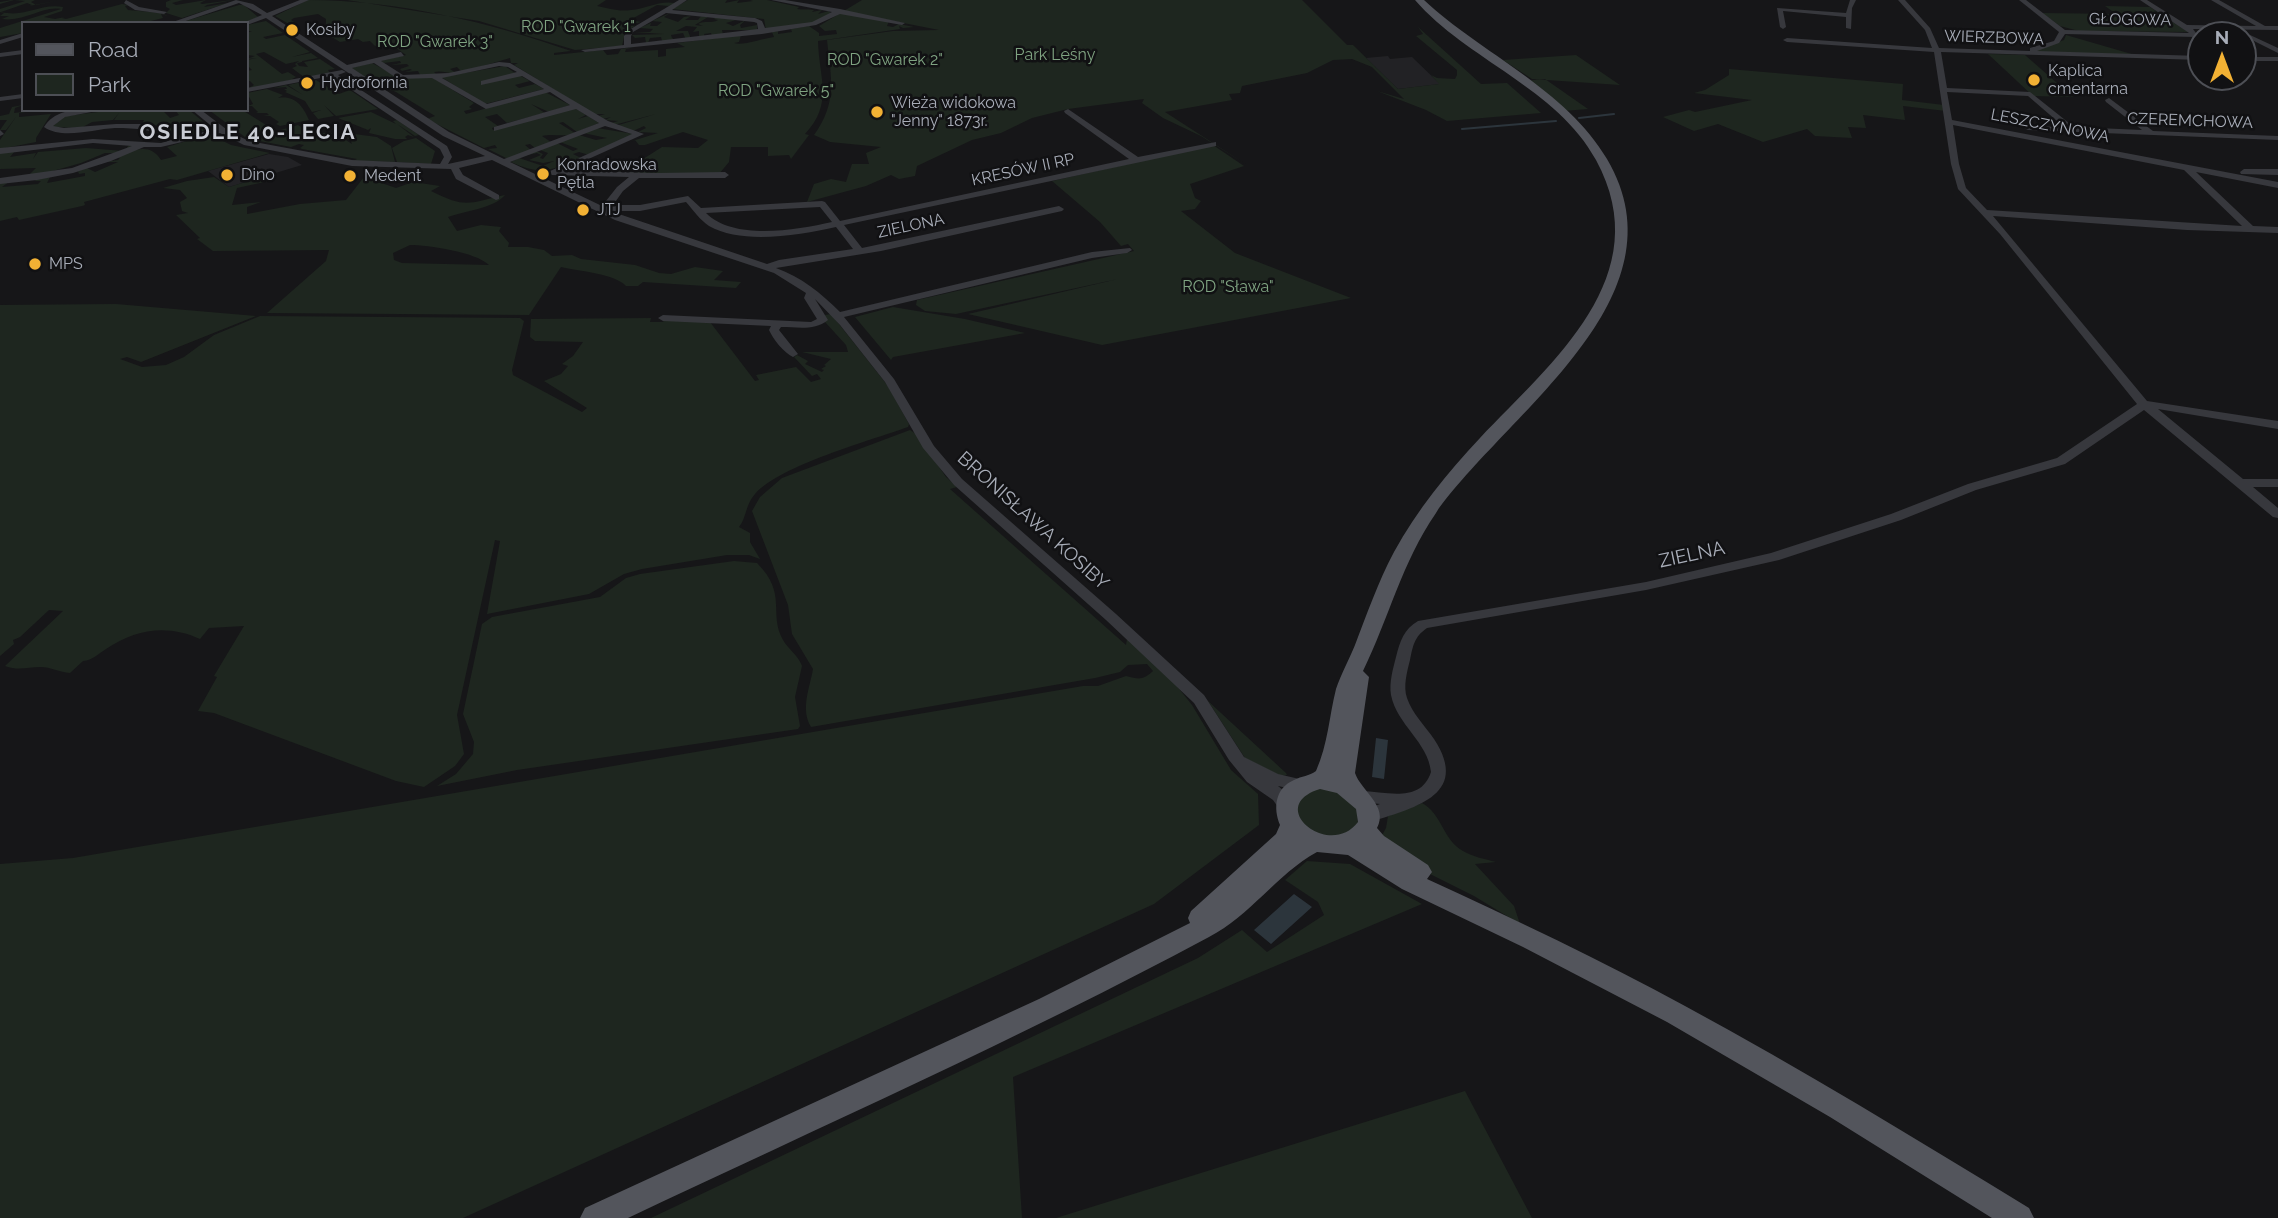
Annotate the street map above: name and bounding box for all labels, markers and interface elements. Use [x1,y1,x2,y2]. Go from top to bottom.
street label: GŁOGOWA [2089,10,2171,30]
park label: ROD "Gwarek 1" [521,17,635,37]
place label: Kosiby [306,20,355,40]
legend [21,21,248,112]
north arrow [2187,21,2257,91]
marker: Kosiby [284,22,300,38]
text: N [2215,26,2229,48]
street label: WIERZBOWA [1944,27,2044,49]
park label: ROD "Gwarek 3" [377,32,493,52]
text: Road [88,37,138,62]
park label: Park Leśny [1015,45,1095,65]
park label: ROD "Gwarek 2" [827,50,943,70]
place label: Kaplica cmentarna [2048,61,2128,99]
text: Park [88,72,131,97]
marker: Kaplica cmentarna [2026,72,2042,88]
place label: Hydrofornia [321,73,408,93]
marker: Hydrofornia [299,75,315,91]
park label: ROD "Gwarek 5" [718,81,834,101]
place label: Wieża widokowa "Jenny" 1873r. [891,93,1016,131]
marker: Wieża widokowa "Jenny" 1873r. [869,104,885,120]
street label: LESZCZYNOWA [1989,105,2111,147]
street label: CZEREMCHOWA [2127,109,2253,133]
district label: OSIEDLE 40-LECIA [141,120,355,146]
street label: KRESÓW II RP [970,150,1076,190]
place label: Konradowska Pętla [557,155,657,193]
place label: Dino [241,165,275,185]
place label: Medent [364,166,421,186]
marker: Konradowska Pętla [535,166,551,182]
marker: Dino [219,167,235,183]
marker: Medent [342,168,358,184]
place label: JTJ [597,200,621,220]
marker: JTJ [575,202,591,218]
street label: ZIELONA [876,210,946,242]
place label: MPS [49,254,83,274]
marker: MPS [27,256,43,272]
park label: ROD "Sława" [1182,277,1274,297]
street label: BRONISŁAWA KOSIBY [953,447,1113,595]
street label: ZIELNA [1657,537,1727,573]

